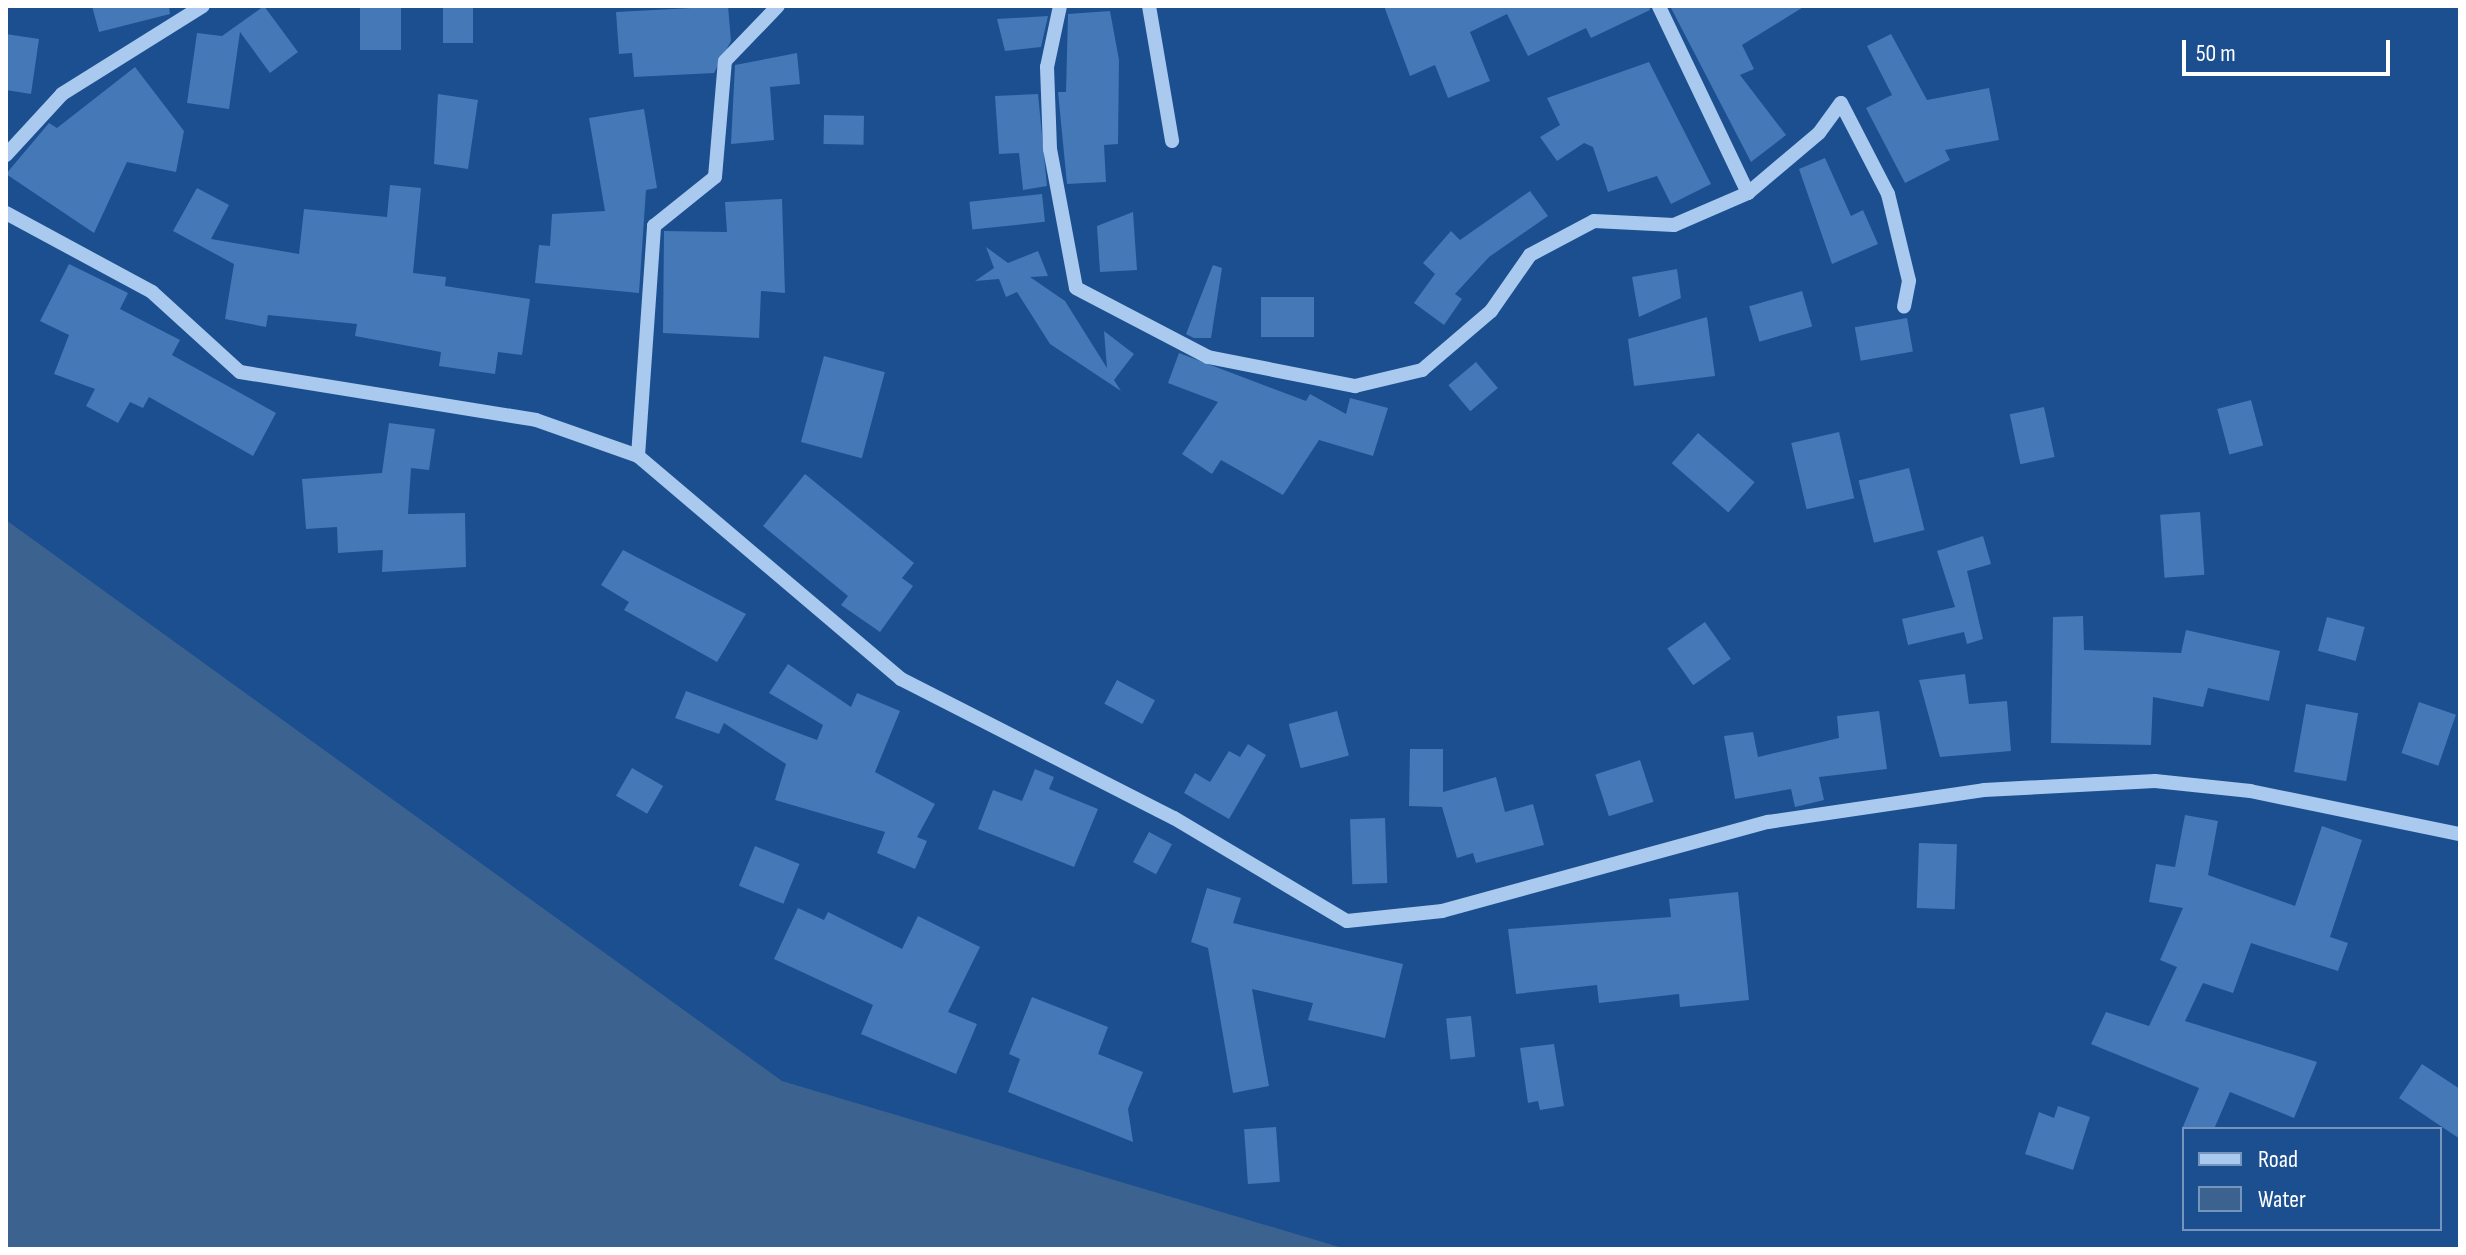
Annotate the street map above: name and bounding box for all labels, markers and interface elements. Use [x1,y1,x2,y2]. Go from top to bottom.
scale bar [2186,24,2394,74]
text: 50 m [2196,39,2236,68]
legend [2182,1127,2442,1231]
text: Road [2258,1145,2298,1174]
text: Water [2258,1185,2306,1214]

